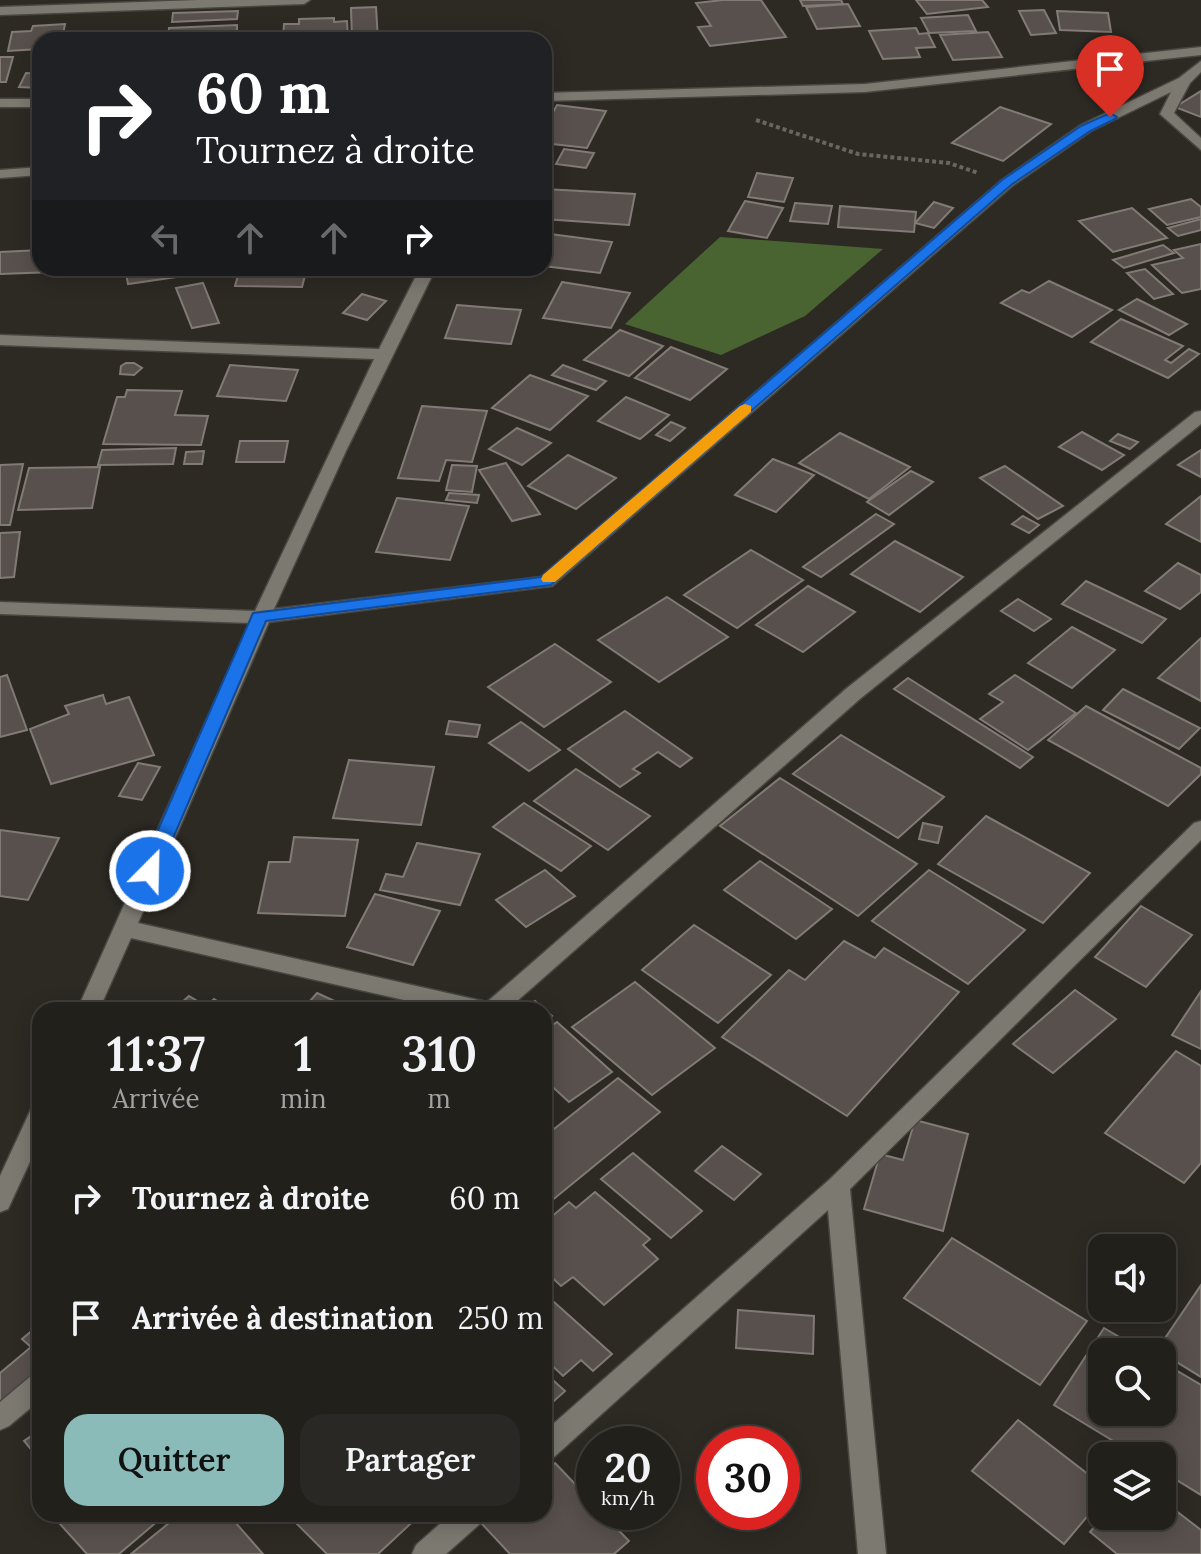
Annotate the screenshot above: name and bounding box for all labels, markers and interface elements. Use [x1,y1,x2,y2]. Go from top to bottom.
pin [1076,35,1144,117]
icon: arrive [1088,47,1132,91]
text: 60 m [196,57,330,128]
icon: right [64,64,168,168]
text: Tournez à droite [196,127,475,173]
icon: left [144,216,188,260]
icon: ahead [228,216,272,260]
icon: ahead [312,216,356,260]
icon: right [396,216,440,260]
position arrow [108,829,192,913]
text: 11:37 [107,1023,205,1084]
text: 1 [294,1023,313,1084]
text: 310 [401,1023,477,1084]
text: Arrivée [112,1082,200,1115]
text: min [280,1082,326,1115]
text: m [428,1082,451,1115]
icon: right [64,1176,108,1220]
text: Tournez à droite [132,1179,369,1217]
text: 60 m [449,1179,520,1217]
map controls [1088,1234,1176,1530]
button: sound [1088,1234,1176,1322]
icon: arrive [64,1296,108,1340]
text: Arrivée à destination [132,1299,434,1337]
text: 250 m [458,1299,544,1337]
button: search [1088,1338,1176,1426]
button: Quitter [64,1414,284,1506]
button: Partager [300,1414,520,1506]
speed limit sign: 30 [696,1426,800,1530]
text: 20 [605,1442,651,1493]
button: layers [1088,1442,1176,1530]
text: km/h [601,1485,655,1510]

